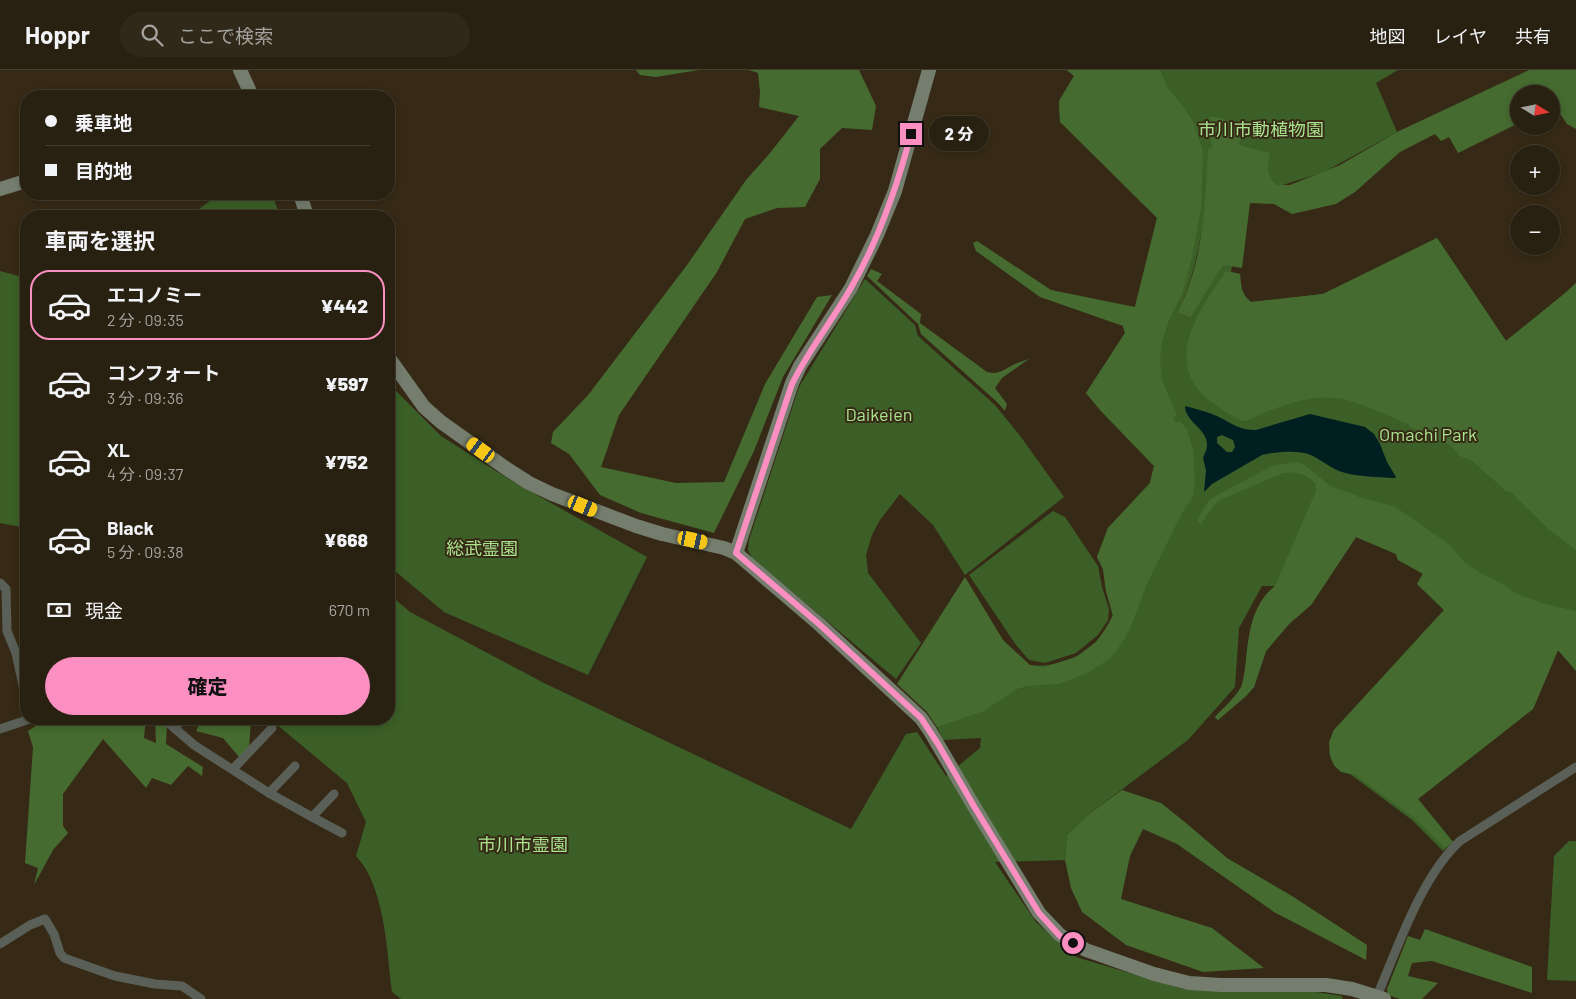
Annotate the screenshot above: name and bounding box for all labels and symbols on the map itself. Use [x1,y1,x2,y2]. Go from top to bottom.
north arrow [1510,85,1560,135]
callout: 2 分 [928,116,988,152]
park label: 市川市動植物園 [1198,118,1324,140]
route end [900,123,922,145]
park label: Daikeien [846,403,912,425]
park label: Omachi Park [1379,423,1477,445]
car [464,435,497,465]
car [566,493,599,519]
car [676,530,709,550]
park label: 総武霊園 [446,537,518,559]
park label: 市川市霊園 [478,833,568,855]
route start [1062,932,1084,954]

